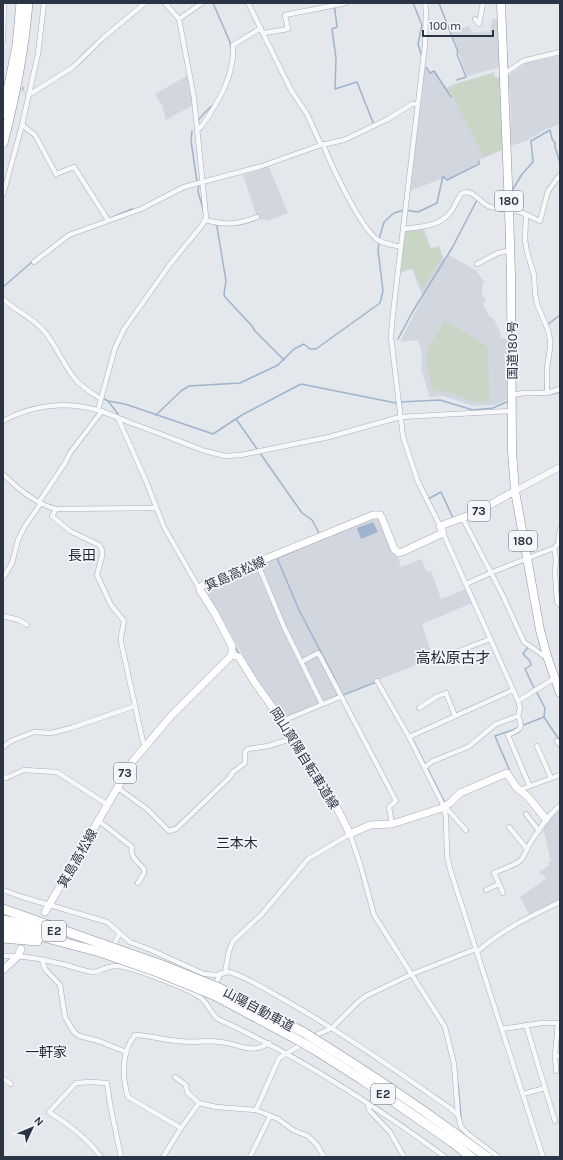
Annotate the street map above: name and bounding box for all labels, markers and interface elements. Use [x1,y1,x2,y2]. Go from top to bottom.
scale bar [423,12,493,38]
text: 100 m [429,19,461,33]
road number: 180 [495,191,523,211]
street label: 国道180号 [505,320,520,380]
road number: 73 [468,501,490,521]
road number: 180 [509,531,537,551]
district label: 長田 [68,547,96,564]
street label: 箕島高松線 [202,553,268,594]
district label: 高松原古才 [415,649,491,667]
street label: 岡山賀陽自転車道線 [267,705,342,812]
road number: 73 [114,763,136,783]
street label: 箕島高松線 [55,826,100,890]
district label: 三本木 [216,835,258,852]
road number: E2 [42,921,66,941]
street label: 山陽自動車道 [221,985,297,1034]
district label: 一軒家 [25,1044,67,1061]
road number: E2 [371,1084,395,1104]
north arrow [12,1108,52,1148]
text: N [31,1114,46,1129]

